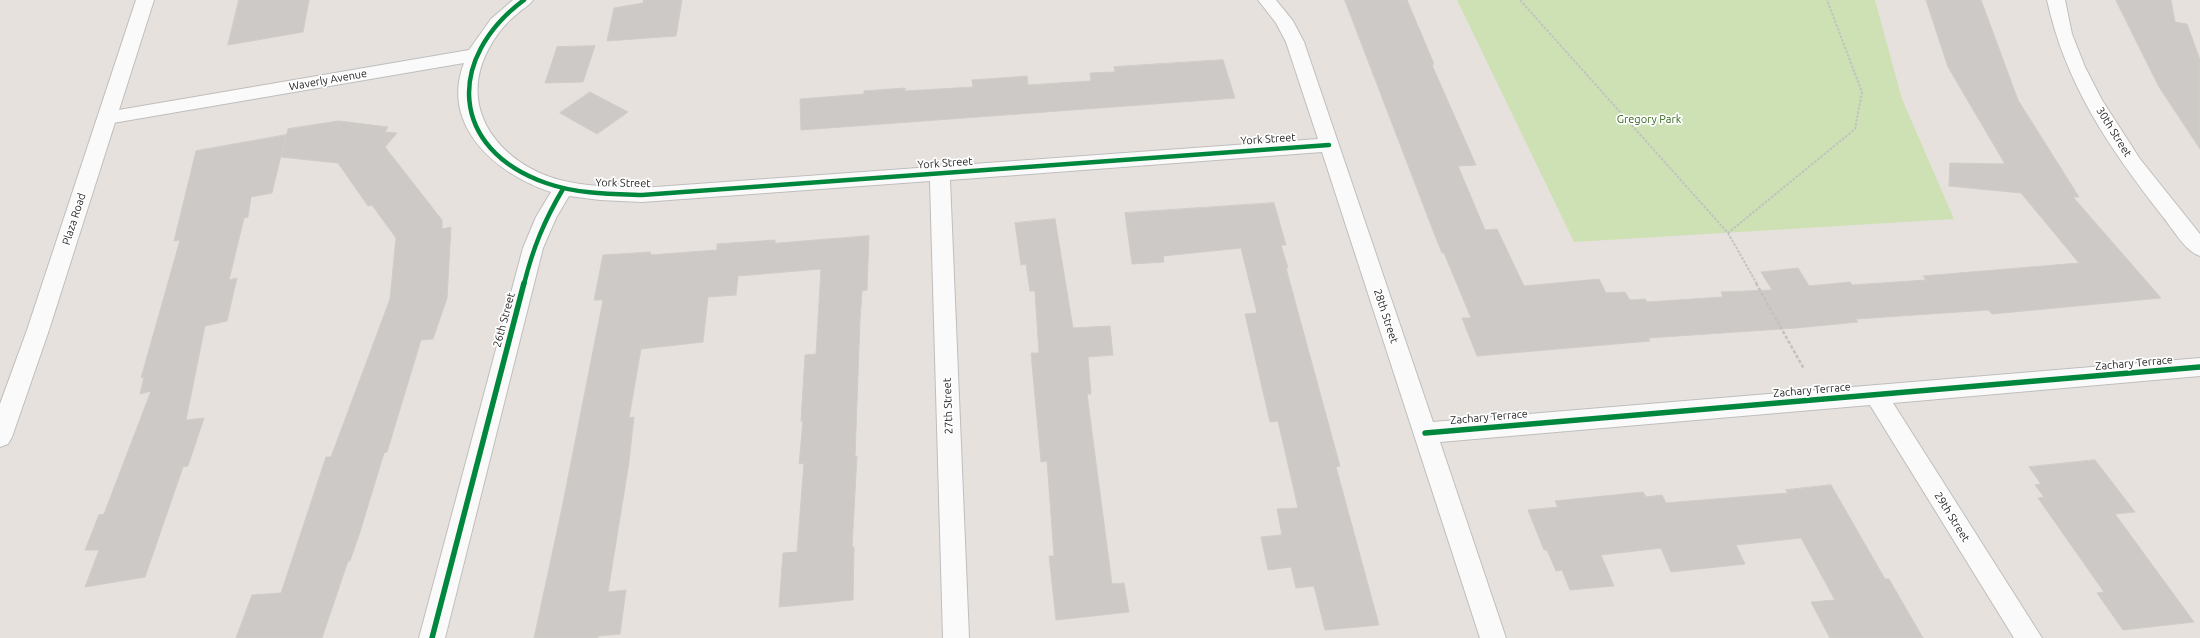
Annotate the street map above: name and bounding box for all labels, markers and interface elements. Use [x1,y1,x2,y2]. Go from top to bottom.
street label: Waverly Avenue [288,67,368,93]
street label: 30th Street [2094,105,2134,159]
park label: Gregory Park [1617,112,1681,126]
street label: York Street [1240,130,1296,148]
street label: York Street [917,154,973,172]
street label: York Street [595,176,651,190]
street label: Plaza Road [59,191,89,247]
street label: 28th Street [1371,287,1401,345]
street label: 26th Street [490,291,518,349]
street label: Zachary Terrace [2095,353,2173,373]
street label: 27th Street [940,378,956,434]
street label: Zachary Terrace [1773,380,1851,400]
street label: Zachary Terrace [1450,407,1528,427]
street label: 29th Street [1932,490,1972,544]

